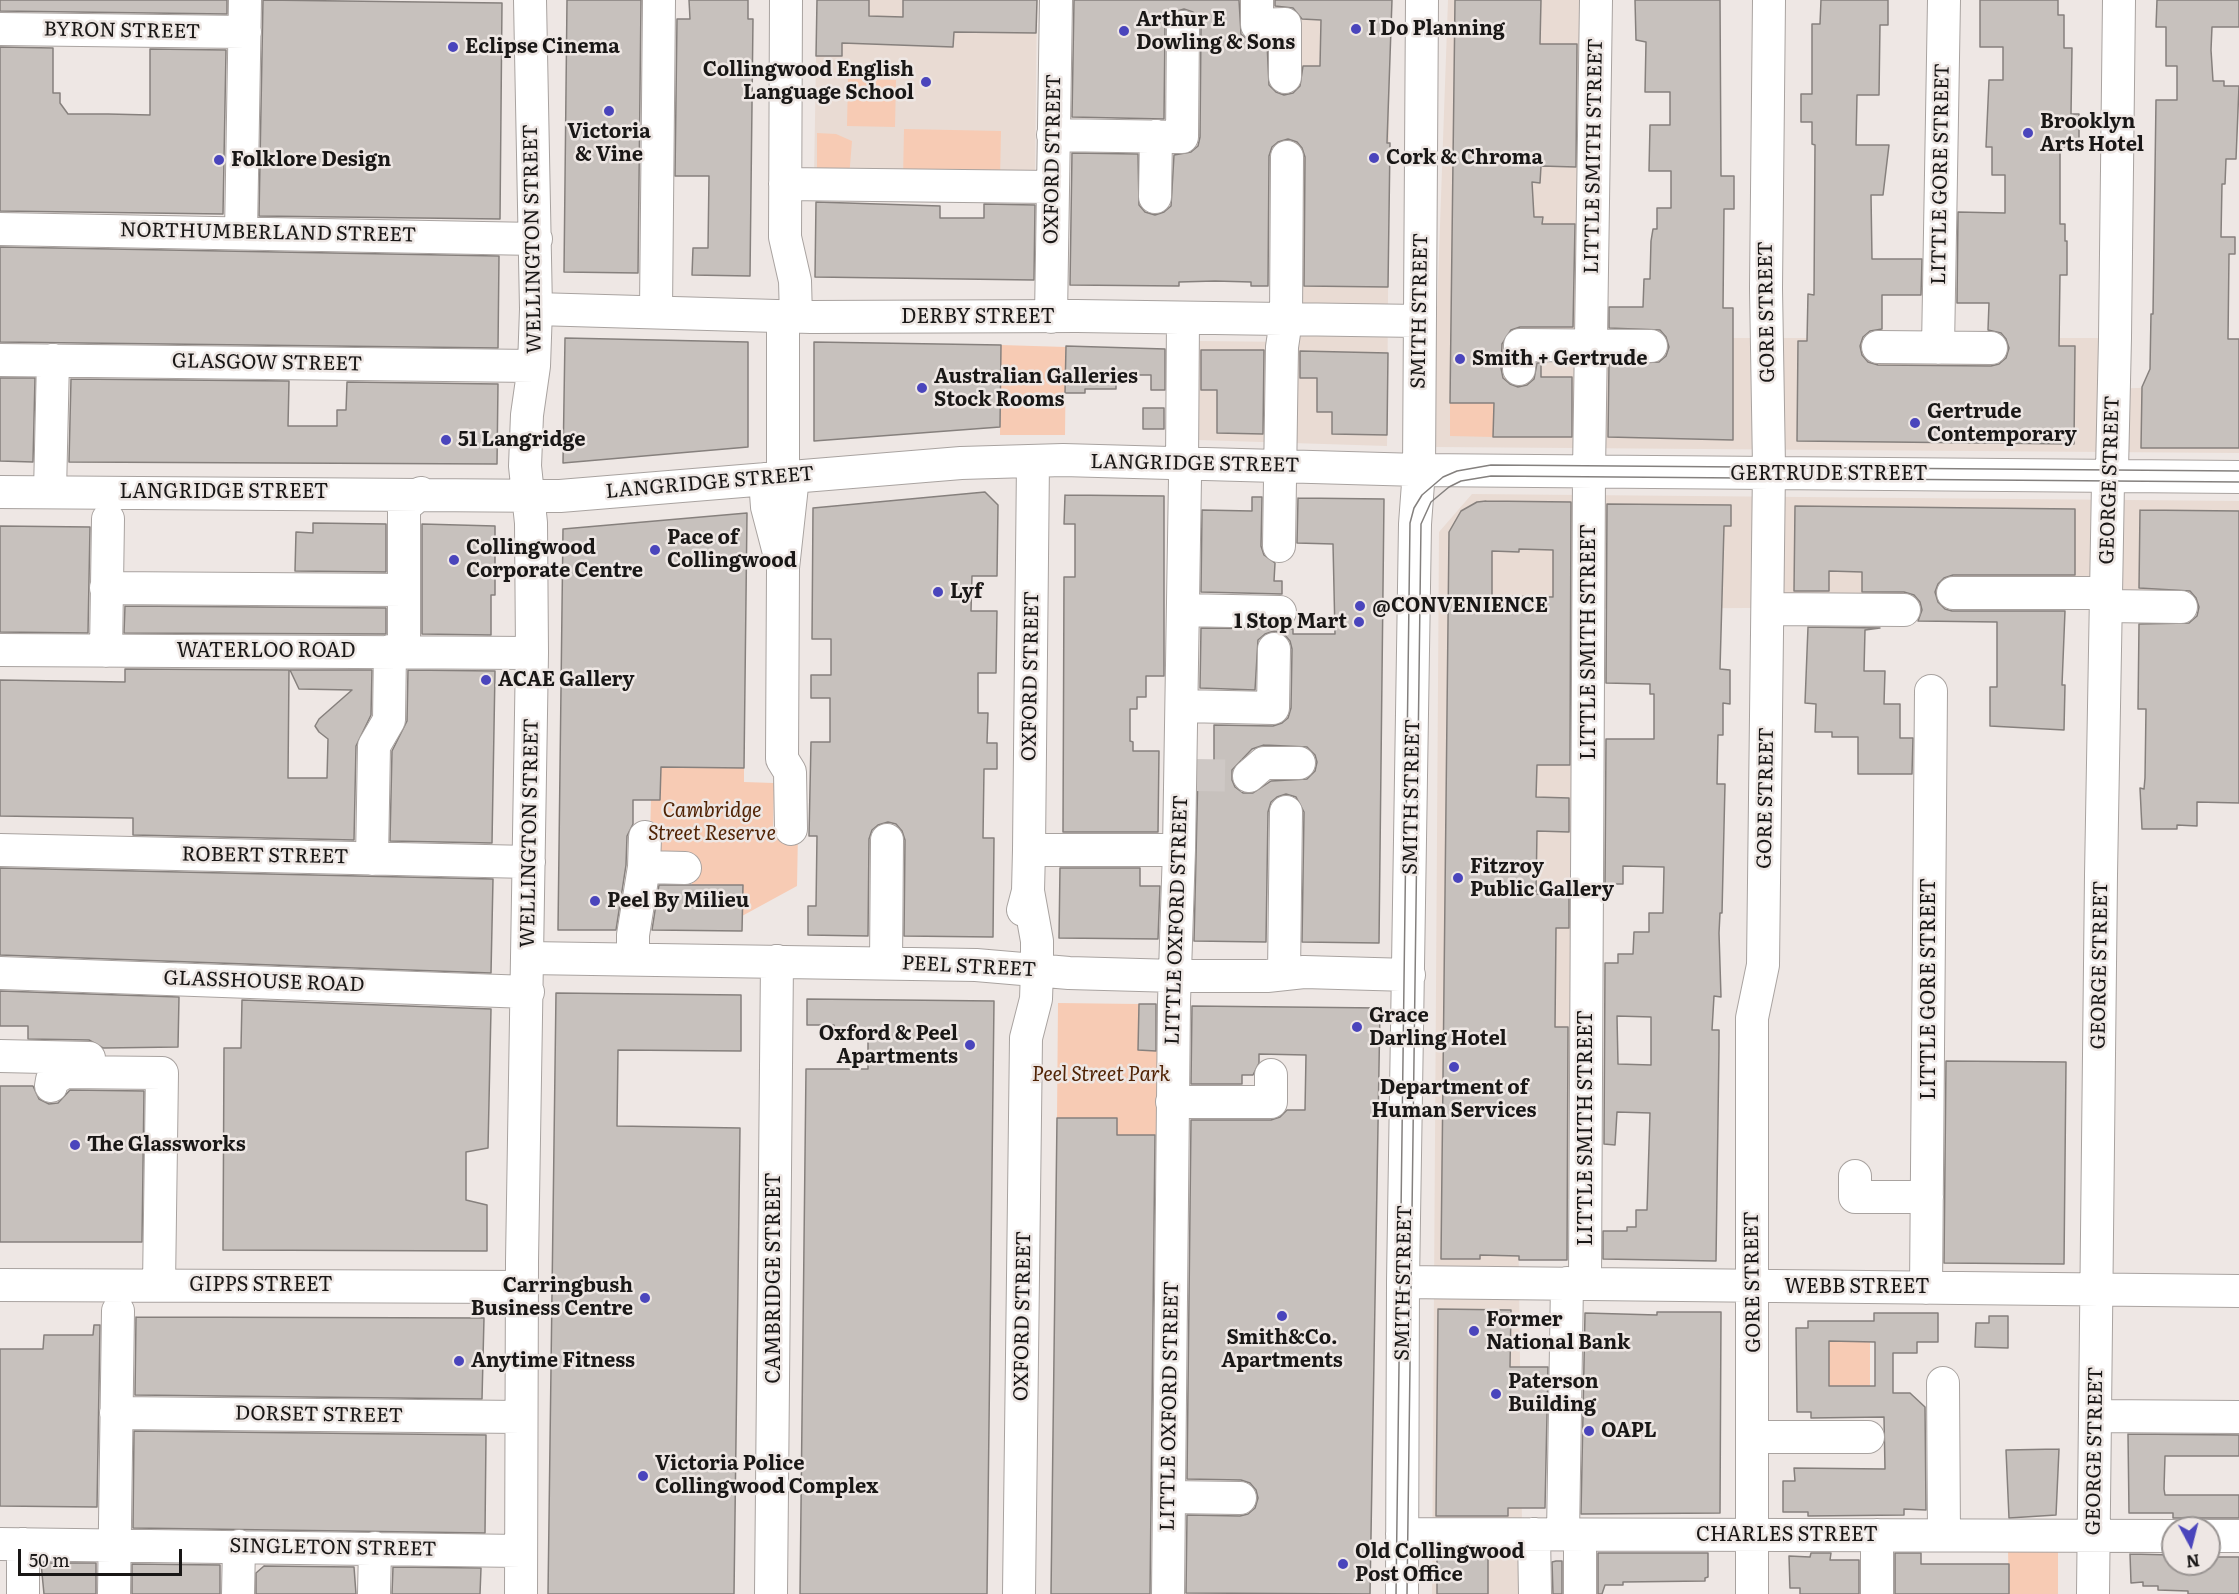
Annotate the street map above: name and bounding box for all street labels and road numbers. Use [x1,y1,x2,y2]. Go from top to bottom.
street label: BYRON STREET [43,18,201,44]
street label: LITTLE SMITH STREET [1580,38,1608,274]
street label: LITTLE GORE STREET [1927,63,1955,285]
street label: OXFORD STREET [1040,74,1066,244]
street label: WELLINGTON STREET [519,124,547,354]
street label: NORTHUMBERLAND STREET [120,218,416,248]
street label: SMITH STREET [1407,233,1433,389]
street label: GORE STREET [1754,241,1780,383]
street label: DERBY STREET [901,305,1055,329]
street label: GLASGOW STREET [172,349,362,377]
street label: GEORGE STREET [2095,395,2125,565]
street label: LANGRIDGE STREET [1090,450,1300,478]
street label: LANGRIDGE STREET [605,462,815,504]
street label: GERTRUDE STREET [1730,462,1928,486]
street label: LANGRIDGE STREET [119,480,329,504]
street label: LITTLE SMITH STREET [1577,524,1601,760]
street label: OXFORD STREET [1018,591,1044,761]
street label: WATERLOO ROAD [176,639,356,663]
street label: WELLINGTON STREET [516,718,544,948]
street label: SMITH STREET [1399,719,1425,875]
street label: GORE STREET [1753,727,1779,869]
street label: LITTLE OXFORD STREET [1161,795,1193,1045]
street label: ROBERT STREET [181,843,349,869]
street label: LITTLE GORE STREET [1917,878,1941,1100]
street label: GEORGE STREET [2087,880,2113,1050]
street label: PEEL STREET [901,951,1037,983]
street label: GLASSHOUSE ROAD [163,966,365,998]
street label: LITTLE SMITH STREET [1574,1010,1598,1246]
street label: CAMBRIDGE STREET [762,1172,786,1384]
street label: SMITH STREET [1391,1205,1417,1361]
street label: GORE STREET [1740,1211,1766,1353]
street label: OXFORD STREET [1010,1231,1036,1401]
street label: GIPPS STREET [189,1273,333,1297]
street label: WEBB STREET [1784,1275,1930,1299]
street label: LITTLE OXFORD STREET [1156,1281,1184,1531]
street label: GEORGE STREET [2082,1366,2108,1536]
street label: DORSET STREET [235,1402,403,1428]
street label: CHARLES STREET [1696,1523,1878,1547]
street label: SINGLETON STREET [229,1534,437,1562]

